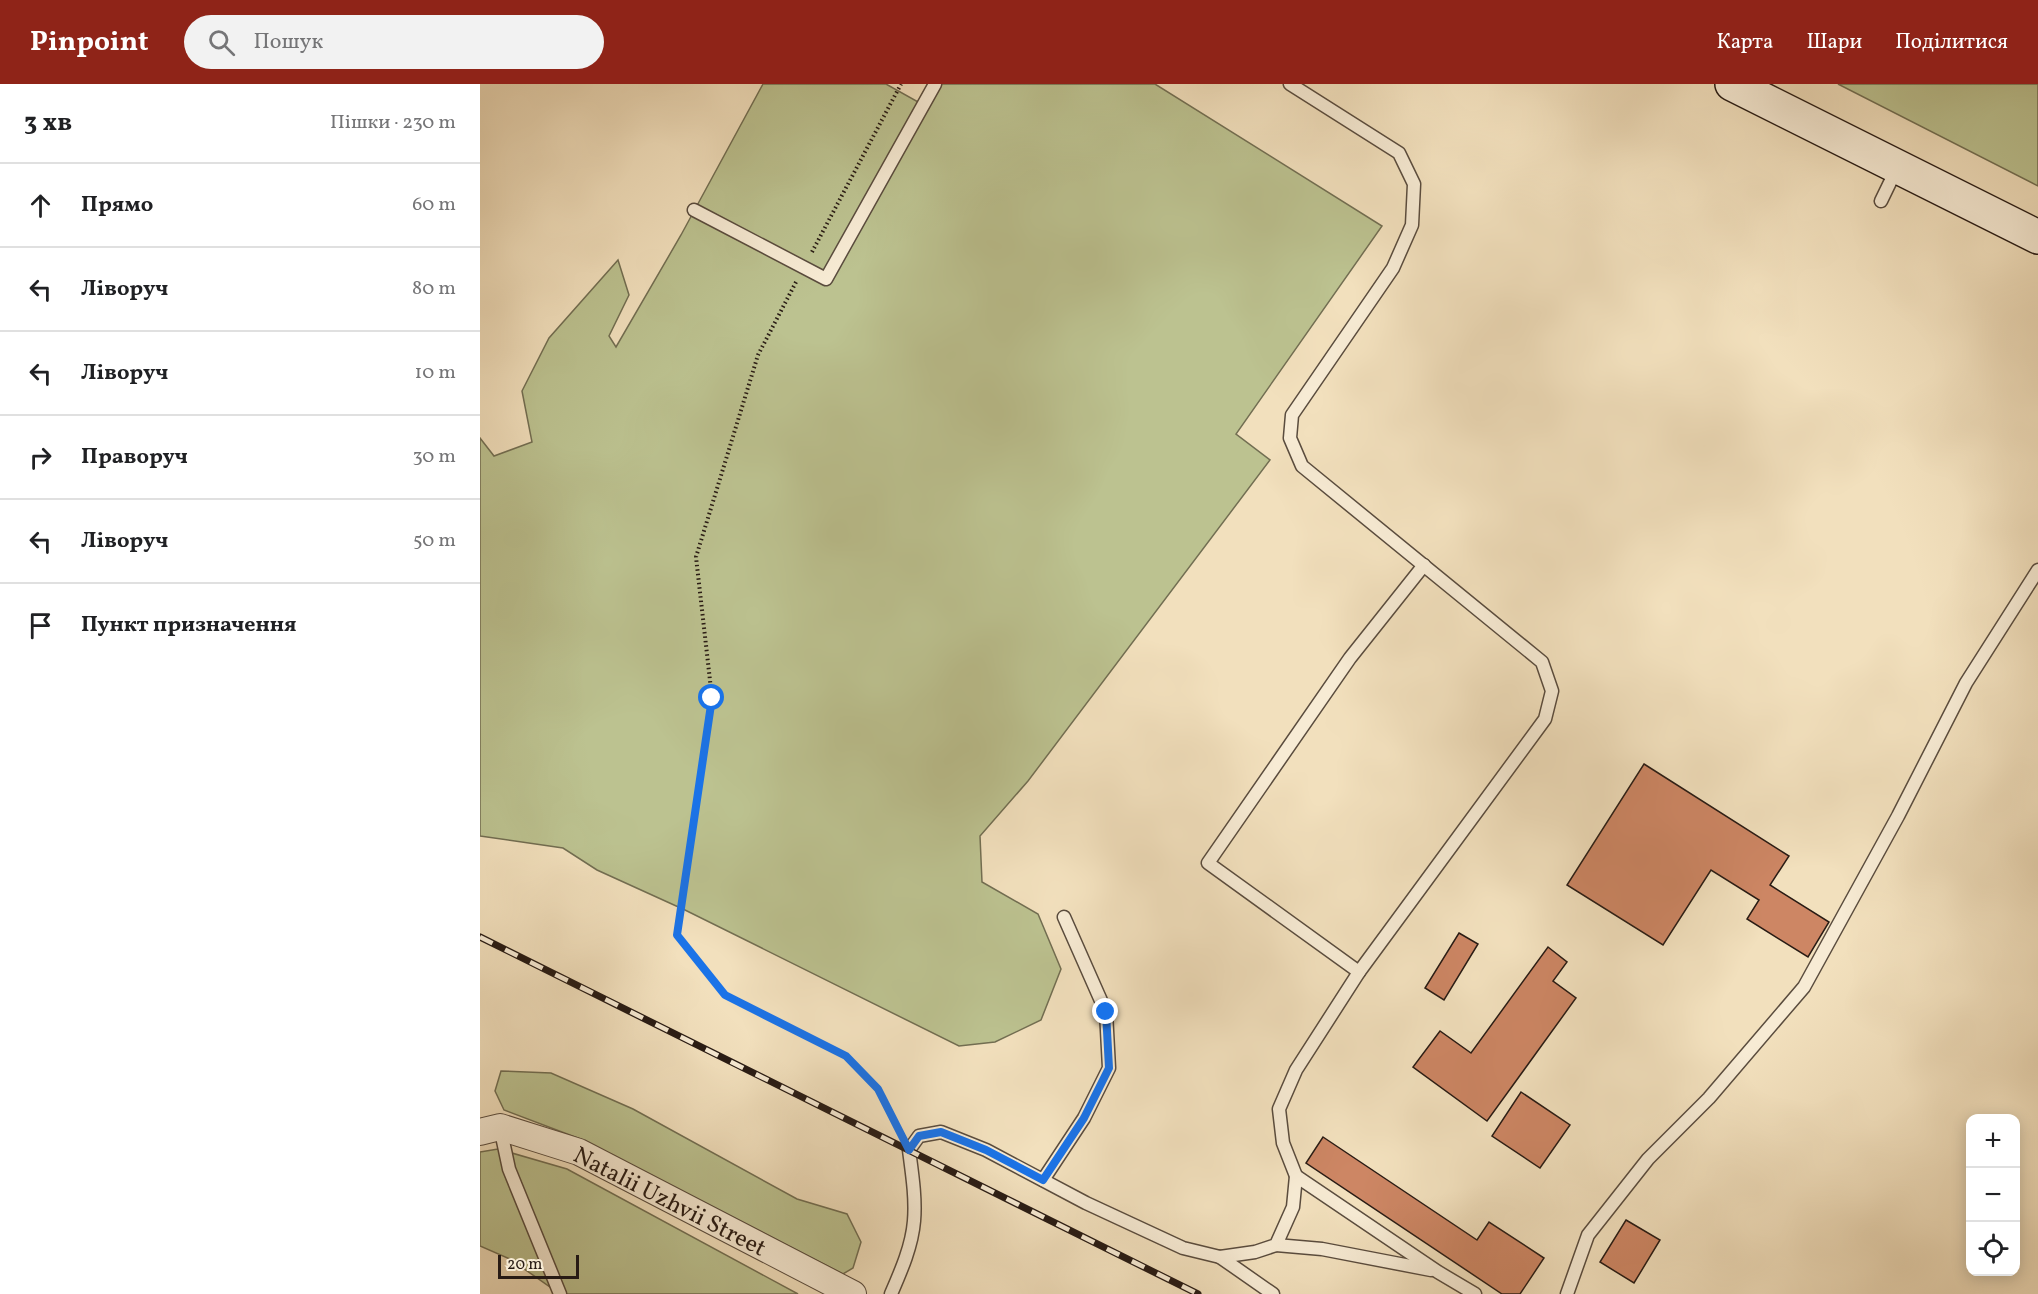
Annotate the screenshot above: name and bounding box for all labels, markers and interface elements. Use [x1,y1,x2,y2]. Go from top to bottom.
search box [184,15,604,69]
text: Pinpoint [30,23,148,62]
icon: search [205,26,238,59]
text: Пошук [253,27,323,58]
text: Карта [1716,28,1773,57]
text: Шари [1806,28,1862,57]
text: Поділитися [1895,28,2008,57]
text: 3 хв [24,105,72,141]
text: Пішки · 230 m [330,109,456,137]
icon: ahead [24,189,57,222]
text: Прямо [81,190,153,221]
text: 60 m [412,191,456,219]
icon: left [24,273,57,306]
text: Ліворуч [81,274,168,305]
text: 80 m [412,275,456,303]
icon: left [24,357,57,390]
text: Ліворуч [81,358,168,389]
text: 10 m [415,359,456,387]
icon: right [24,441,57,474]
text: Праворуч [81,442,188,473]
text: 30 m [412,443,456,471]
icon: left [24,525,57,558]
text: Ліворуч [81,526,168,557]
text: 50 m [413,527,456,555]
icon: arrive [24,609,57,642]
text: Пункт призначення [81,610,297,641]
route start [698,684,724,710]
route end [1092,998,1118,1024]
map controls [1966,1114,2020,1276]
button: + [1966,1114,2020,1168]
street label: Natalii Uzhvii Street [567,1139,772,1266]
button: − [1966,1168,2020,1222]
button: locate [1966,1222,2020,1276]
scale bar [498,1252,579,1280]
text: 20 m [507,1254,542,1276]

